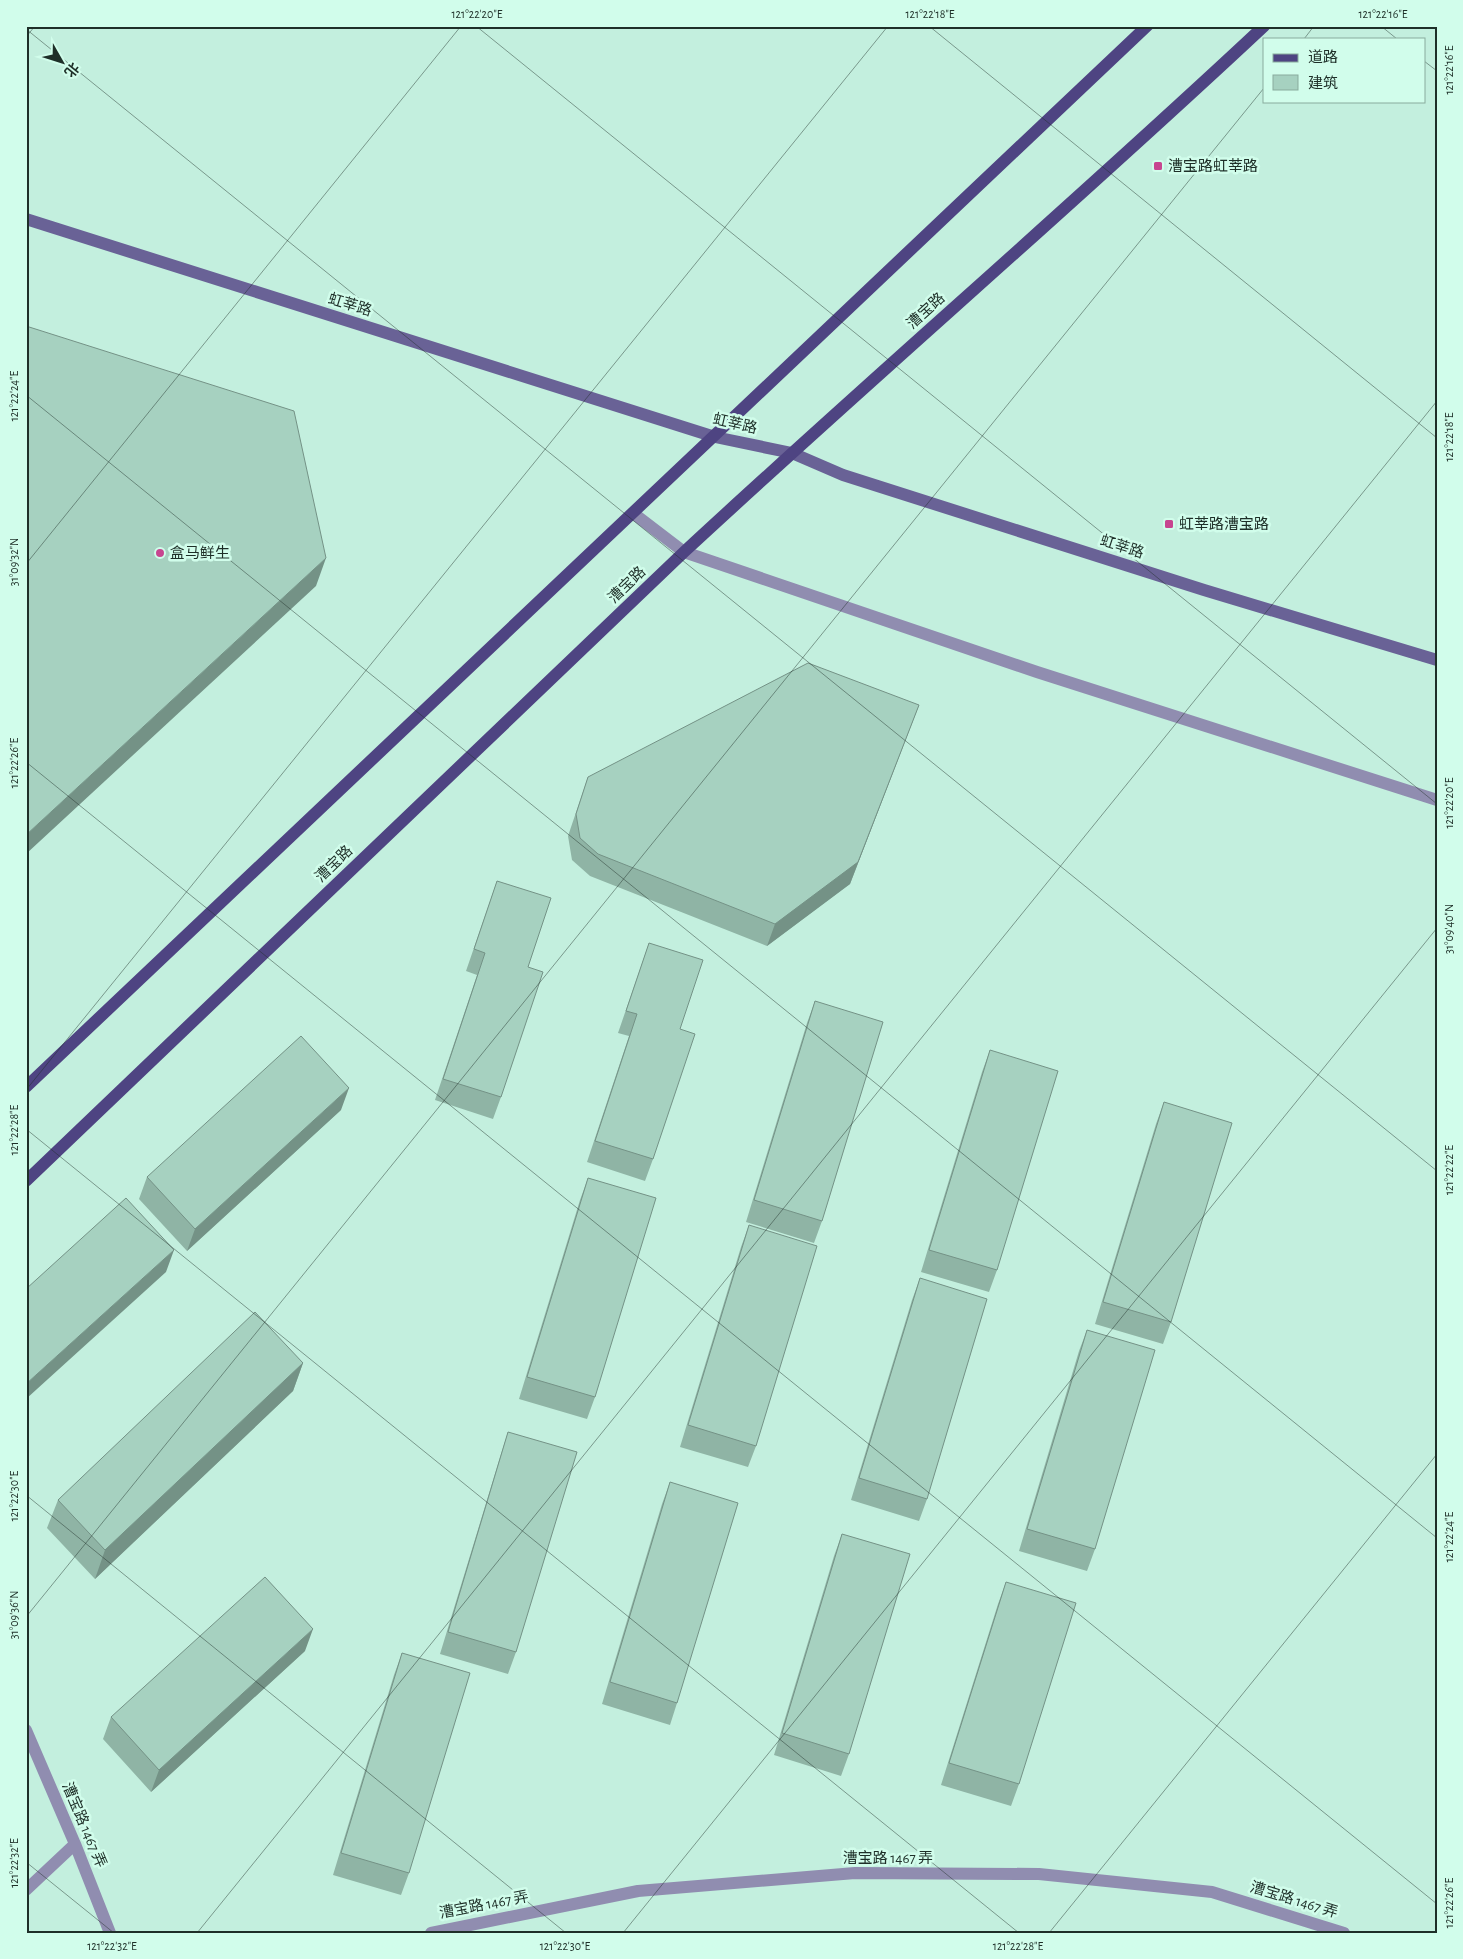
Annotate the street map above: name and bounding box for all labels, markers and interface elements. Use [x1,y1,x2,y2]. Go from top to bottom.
text: 121°22'20"E [451,8,503,20]
text: 121°22'18"E [905,8,955,20]
text: 121°22'16"E [1358,8,1408,20]
north arrow [38,38,88,88]
legend [1263,38,1426,102]
text: 121°22'16"E [1443,45,1455,95]
text: 道路 [1308,49,1338,65]
text: 北 [61,60,82,80]
text: 建筑 [1308,75,1338,91]
place label: 漕宝路虹莘路 [1168,158,1258,174]
marker: 漕宝路虹莘路 [1152,160,1164,172]
street label: 虹莘路 [326,290,374,319]
street label: 漕宝路 [904,290,948,332]
text: 121°22'24"E [8,371,20,421]
street label: 虹莘路 [711,411,759,436]
text: 121°22'18"E [1443,412,1455,462]
place label: 虹莘路漕宝路 [1179,516,1269,532]
marker: 虹莘路漕宝路 [1163,518,1175,530]
street label: 虹莘路 [1098,532,1146,561]
text: 31°09'32"N [8,538,20,586]
place label: 盒马鲜生 [170,545,230,561]
marker: 盒马鲜生 [154,547,166,559]
street label: 漕宝路 [605,563,648,606]
text: 121°22'26"E [8,738,20,788]
text: 121°22'20"E [1443,777,1455,829]
street label: 漕宝路 [312,842,355,885]
text: 31°09'40"N [1443,904,1455,954]
text: 121°22'28"E [8,1105,20,1155]
text: 121°22'22"E [1443,1145,1455,1195]
text: 121°22'30"E [8,1471,20,1521]
text: 121°22'24"E [1443,1512,1455,1562]
text: 31°09'36"N [8,1591,20,1639]
street label: 漕宝路 1467 弄 [59,1780,110,1870]
text: 121°22'32"E [8,1838,20,1888]
street label: 漕宝路 1467 弄 [843,1850,933,1866]
text: 121°22'26"E [1443,1878,1455,1928]
street label: 漕宝路 1467 弄 [1248,1879,1340,1920]
street label: 漕宝路 1467 弄 [438,1888,530,1921]
text: 121°22'32"E [87,1940,137,1952]
text: 121°22'30"E [540,1940,590,1952]
text: 121°22'28"E [993,1940,1043,1952]

